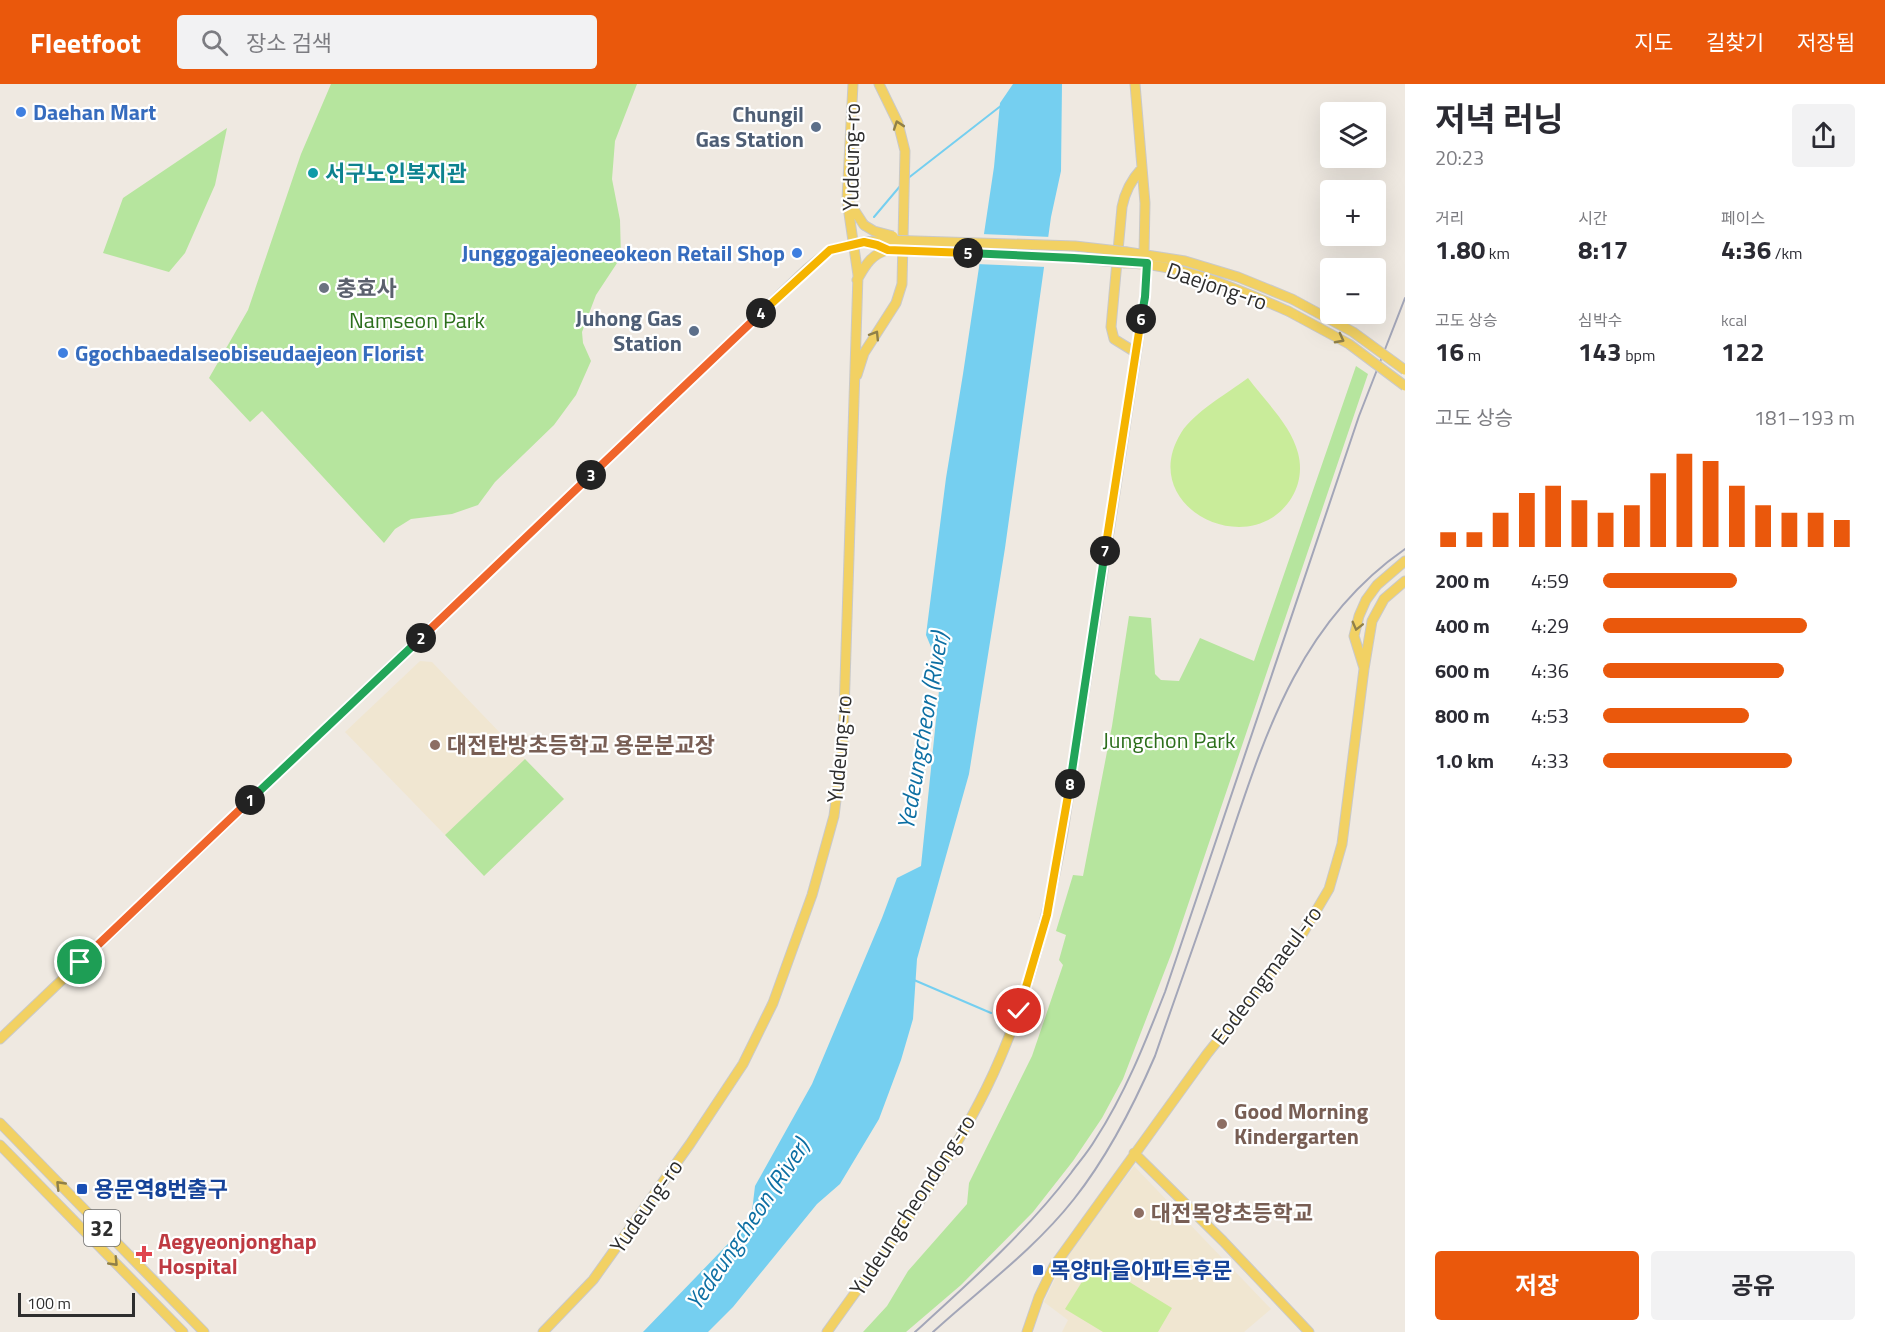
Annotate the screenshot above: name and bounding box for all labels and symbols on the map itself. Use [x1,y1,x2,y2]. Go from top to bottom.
place label: Daehan Mart [33,95,156,129]
place label: Chungil Gas Station [695,97,804,156]
street label: Yudeung-ro [833,103,869,211]
marker: Daehan Mart [14,105,28,119]
marker: Chungil Gas Station [809,120,823,134]
one-way arrow [892,120,905,131]
place label: 서구노인복지관 [325,156,467,190]
marker: 서구노인복지관 [306,166,320,180]
place label: Junggogajeoneeokeon Retail Shop [462,236,785,270]
pin: 5 [953,238,983,268]
marker: Junggogajeoneeokeon Retail Shop [790,246,804,260]
street label: Daejong-ro [1162,253,1272,319]
place label: 충효사 [336,271,397,305]
marker: 충효사 [317,281,331,295]
pin: 4 [746,298,776,328]
place label: Juhong Gas Station [575,301,682,360]
park label: Namseon Park [349,303,485,337]
pin: 6 [1126,304,1156,334]
marker: Juhong Gas Station [687,324,701,338]
one-way arrow [868,331,879,342]
one-way arrow [1333,332,1344,343]
place label: Ggochbaedalseobiseudaejeon Florist [75,336,424,370]
marker: Ggochbaedalseobiseudaejeon Florist [56,346,70,360]
pin: 3 [576,460,606,490]
pin: 7 [1090,536,1120,566]
one-way arrow [1351,620,1364,630]
pin: 2 [406,623,436,653]
water label: Yedeungcheon (River) [887,628,957,832]
street label: Yudeung-ro [817,694,861,804]
park label: Jungchon Park [1103,723,1236,757]
place label: 대전탄방초등학교 용문분교장 [447,728,715,762]
marker: 대전탄방초등학교 용문분교장 [428,738,442,752]
pin: 8 [1055,769,1085,799]
pin: 1 [235,785,265,815]
street label: Eodeongmaeul-ro [1202,898,1330,1052]
pin [54,936,105,987]
pin [993,985,1044,1036]
place label: Good Morning Kindergarten [1234,1094,1368,1153]
street label: Yudeungcheondong-ro [840,1107,984,1303]
marker: Good Morning Kindergarten [1215,1117,1229,1131]
water label: Yedeungcheon (River) [676,1130,819,1317]
street label: Yudeung-ro [601,1152,691,1260]
place label: 용문역8번출구 [94,1172,228,1206]
one-way arrow [57,1181,68,1192]
marker: 용문역8번출구 [75,1182,89,1196]
place label: 대전목양초등학교 [1151,1196,1313,1230]
marker: 대전목양초등학교 [1132,1206,1146,1220]
road number: 32 [84,1210,120,1246]
place label: Aegyeonjonghap Hospital [158,1224,317,1283]
marker: Aegyeonjonghap Hospital [135,1245,153,1263]
place label: 목양마을아파트후문 [1050,1253,1232,1287]
one-way arrow [107,1254,118,1265]
marker: 목양마을아파트후문 [1031,1263,1045,1277]
scale bar [18,1290,135,1318]

